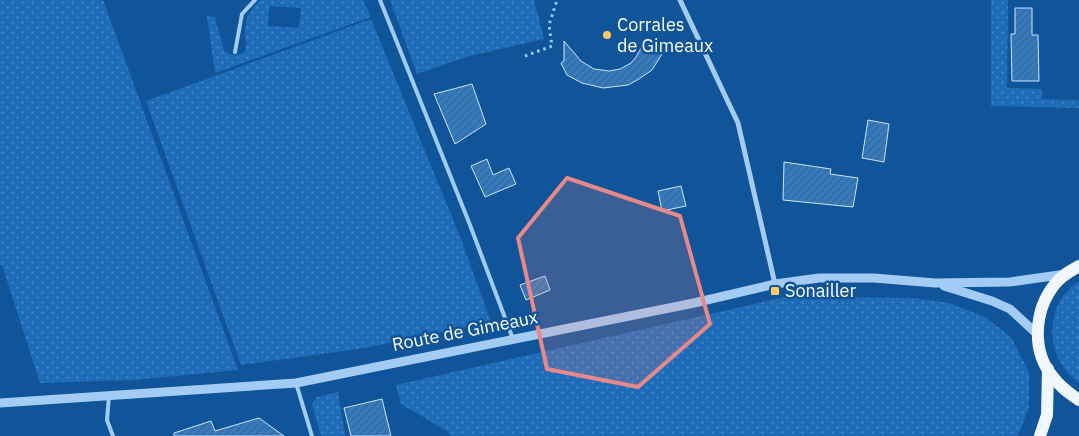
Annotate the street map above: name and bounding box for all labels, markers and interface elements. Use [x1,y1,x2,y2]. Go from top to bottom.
place label: Corrales de Gimeaux [617,13,713,57]
marker: Corrales de Gimeaux [601,29,613,41]
place label: Sonailler [785,279,856,302]
marker: Sonailler [769,285,781,297]
street label: Route de Gimeaux [390,305,540,356]

